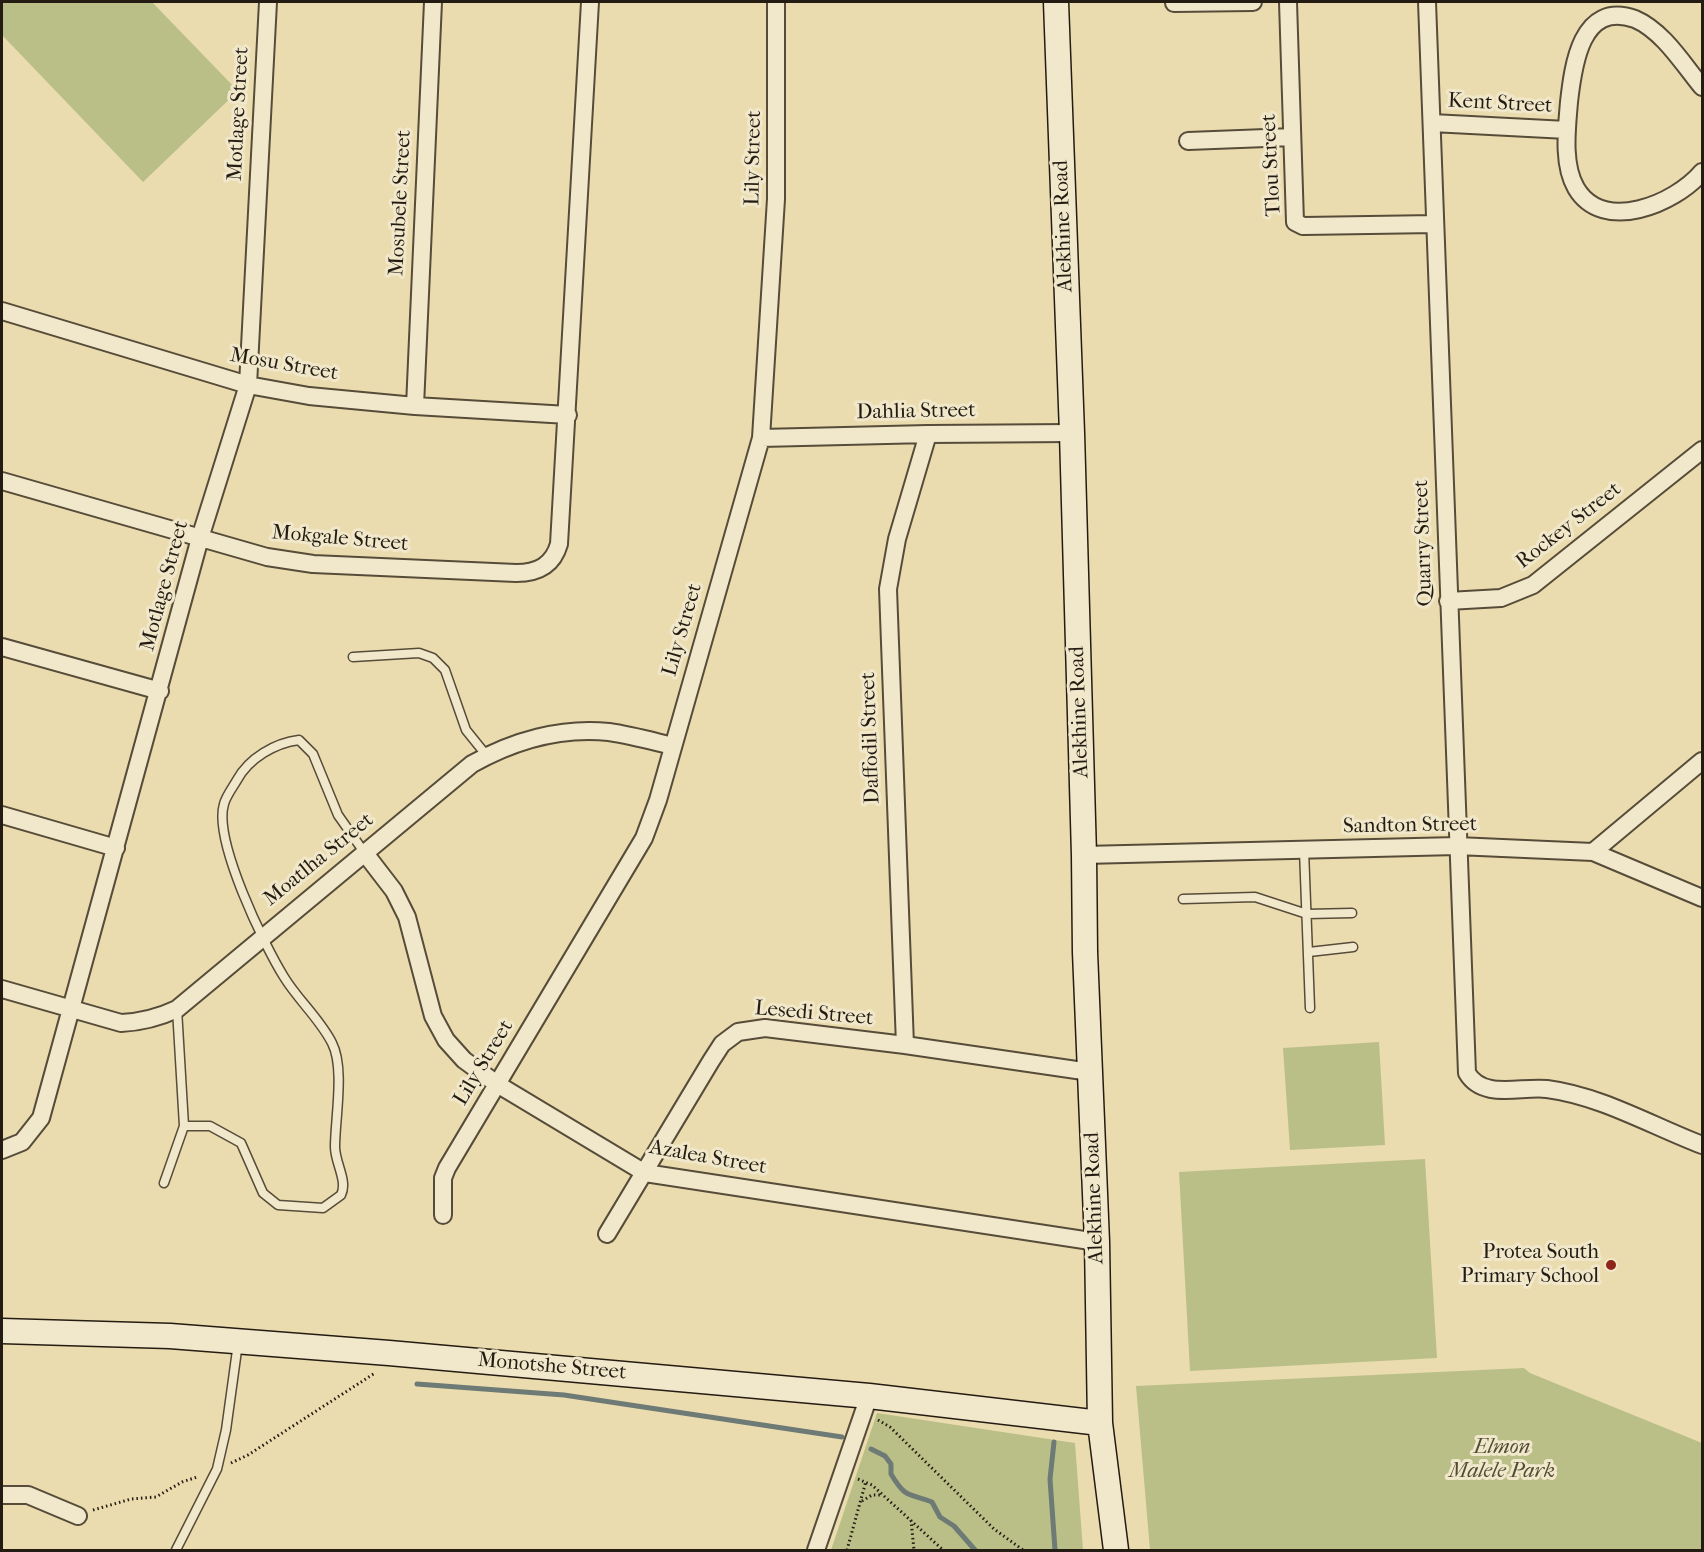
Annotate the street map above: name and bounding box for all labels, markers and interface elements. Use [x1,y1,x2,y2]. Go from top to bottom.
street label: Motlage Street [223,46,255,182]
street label: Kent Street [1447,89,1553,119]
street label: Lily Street [741,110,767,206]
street label: Tlou Street [1257,113,1287,217]
street label: Mosubele Street [385,129,417,277]
street label: Alekhine Road [1049,160,1079,292]
street label: Mosu Street [228,343,340,387]
street label: Dahlia Street [856,398,976,426]
street label: Rockey Street [1511,477,1627,575]
street label: Quarry Street [1409,479,1439,607]
street label: Motlage Street [135,518,195,654]
street label: Mokgale Street [271,520,409,558]
street label: Lily Street [658,581,708,679]
street label: Alekhine Road [1065,646,1095,778]
street label: Daffodil Street [856,672,886,804]
street label: Moatlha Street [259,808,379,912]
street label: Sandton Street [1343,812,1477,840]
street label: Lesedi Street [754,996,874,1032]
street label: Lily Street [449,1016,519,1110]
street label: Alekhine Road [1080,1132,1110,1264]
street label: Azalea Street [648,1135,768,1181]
place label: Protea South Primary School [1461,1240,1599,1290]
marker: Protea South Primary School [1604,1258,1618,1272]
street label: Monotshe Street [477,1348,627,1386]
park label: Elmon Malele Park [1449,1435,1555,1485]

